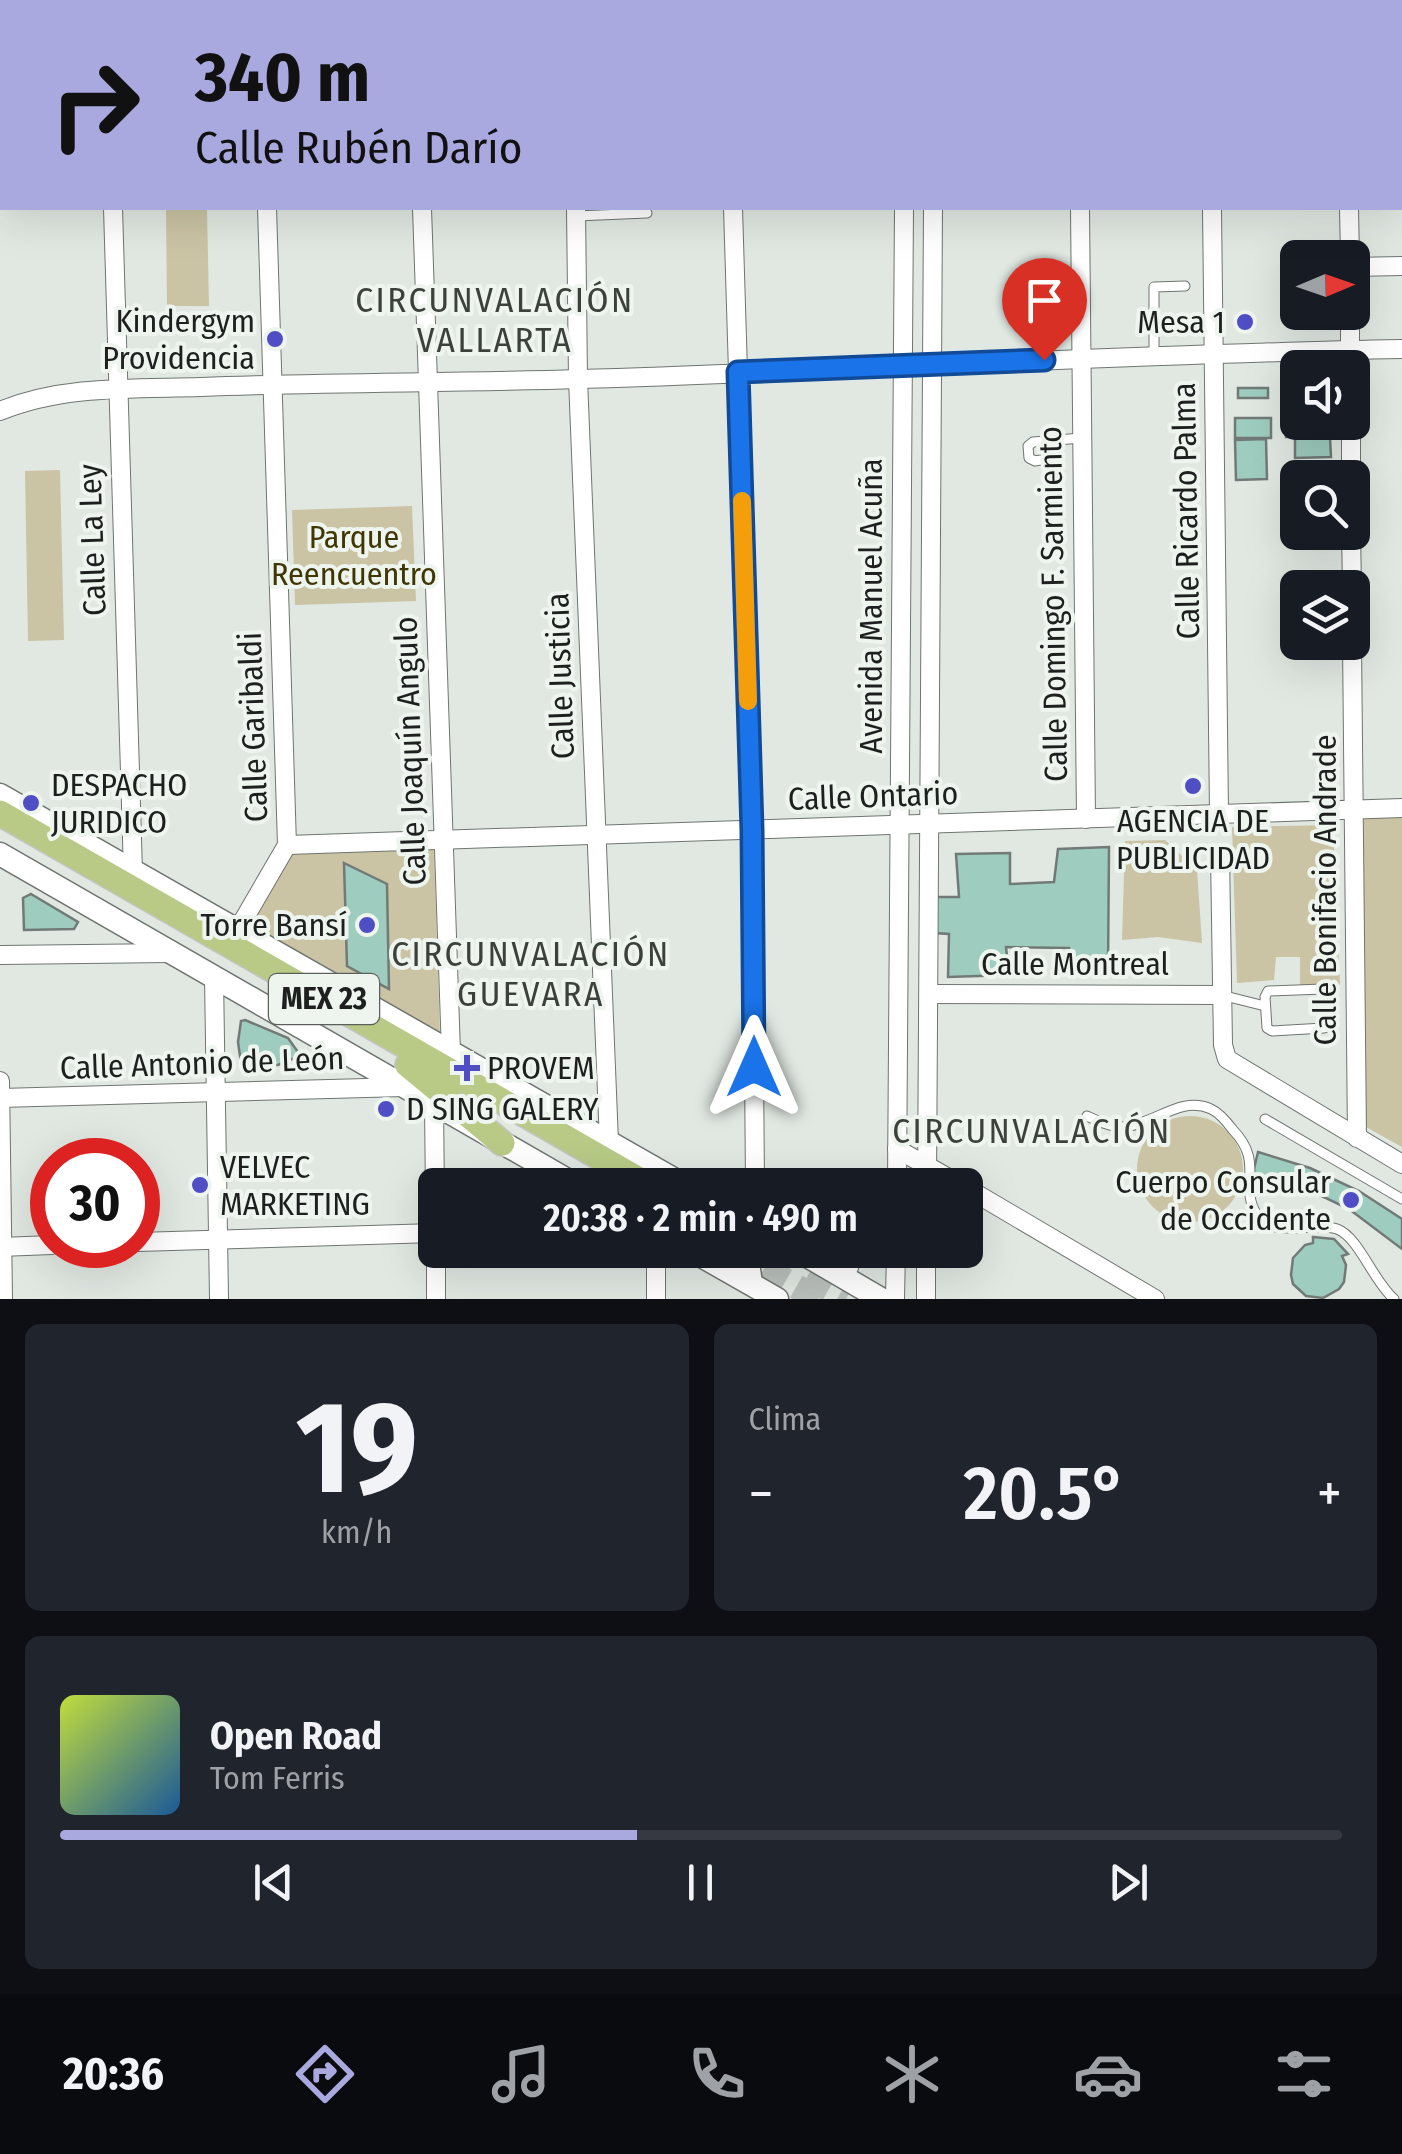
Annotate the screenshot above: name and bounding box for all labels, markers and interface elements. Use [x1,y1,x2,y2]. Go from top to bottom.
text: 340 m [195,36,370,120]
icon: right [30,40,160,170]
text: Calle Rubén Darío [195,121,522,175]
north arrow [1280,240,1370,330]
map controls [1280,240,1370,660]
pin [1002,258,1087,361]
icon: arrive [1017,273,1072,328]
district label: CIRCUNVALACIÓN VALLARTA [355,279,635,361]
place label: Kindergym Providencia [102,302,255,377]
place label: Mesa 1 [1137,303,1225,341]
marker: Mesa 1 [1234,311,1256,333]
marker: Kindergym Providencia [264,328,286,350]
button: sound [1280,350,1370,440]
street label: Calle Ricardo Palma [1165,382,1207,640]
street label: Calle Domingo F. Sarmiento [1031,426,1075,782]
street label: Avenida Manuel Acuña [852,458,890,754]
button: search [1280,460,1370,550]
street label: Calle La Ley [70,463,114,617]
park label: Parque Reencuentro [271,518,437,593]
button: layers [1280,570,1370,660]
street label: Calle Justicia [538,592,582,760]
street label: Calle Joaquín Angulo [386,616,434,886]
street label: Calle Garibaldi [231,631,275,823]
street label: Calle Bonifacio Andrade [1306,734,1344,1046]
place label: DESPACHO JURIDICO [51,766,187,841]
street label: Calle Ontario [787,774,959,818]
marker: AGENCIA DE PUBLICIDAD [1182,775,1204,797]
marker: DESPACHO JURIDICO [20,792,42,814]
place label: AGENCIA DE PUBLICIDAD [1116,802,1270,877]
place label: Torre Bansí [201,906,347,944]
marker: Torre Bansí [356,914,378,936]
district label: CIRCUNVALACIÓN GUEVARA [391,933,671,1015]
street label: Calle Montreal [981,945,1169,983]
road number: MEX 23 [269,974,379,1024]
position arrow [702,1015,806,1119]
street label: Calle Antonio de León [59,1039,345,1087]
place label: PROVEM [487,1049,595,1087]
marker: PROVEM [456,1057,478,1079]
place label: D SING GALERY [406,1090,599,1128]
marker: D SING GALERY [375,1098,397,1120]
district label: CIRCUNVALACIÓN [892,1110,1172,1152]
speed limit sign: 30 [30,1138,160,1268]
place label: VELVEC MARKETING [220,1148,370,1223]
place label: Cuerpo Consular de Occidente [1115,1163,1331,1238]
marker: VELVEC MARKETING [189,1174,211,1196]
marker: Cuerpo Consular de Occidente [1340,1189,1362,1211]
text: 20:38 · 2 min · 490 m [543,1195,858,1241]
text: 19 [296,1370,418,1526]
text: Clima [749,1400,821,1438]
text: 20.5° [964,1449,1127,1539]
text: − [749,1461,773,1527]
text: + [1317,1461,1342,1527]
text: km/h [321,1513,392,1551]
text: Open Road [210,1713,382,1759]
text: Tom Ferris [210,1759,345,1797]
icon: previous [246,1855,301,1910]
icon: pause [673,1855,728,1910]
icon: next [1101,1855,1156,1910]
icon: directions [290,2039,360,2109]
icon: music [486,2039,556,2109]
icon: phone [682,2039,752,2109]
icon: climate [877,2039,947,2109]
icon: car [1073,2039,1143,2109]
icon: filters [1269,2039,1339,2109]
text: 20:36 [63,2047,164,2101]

